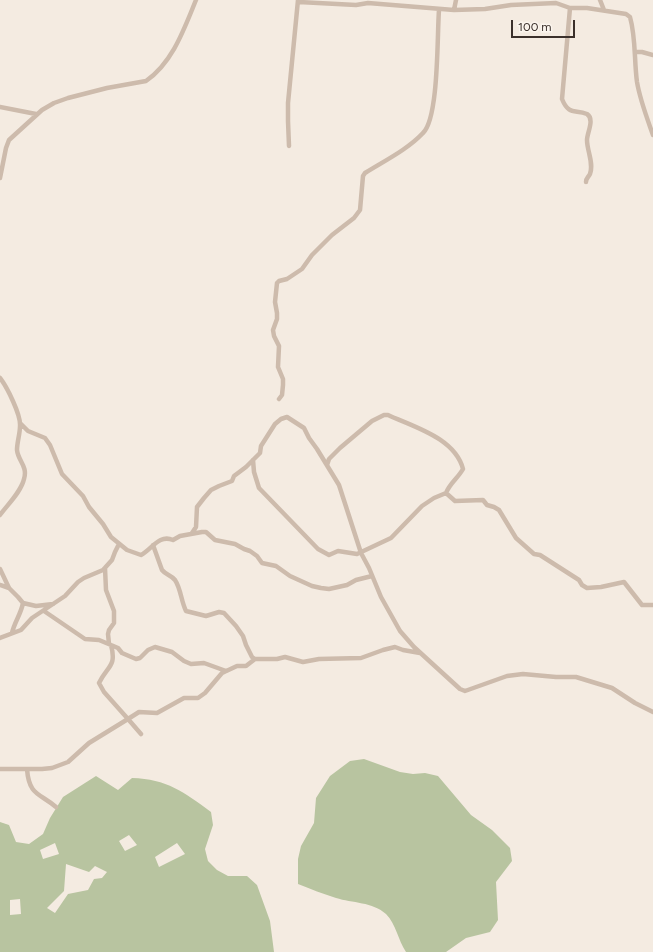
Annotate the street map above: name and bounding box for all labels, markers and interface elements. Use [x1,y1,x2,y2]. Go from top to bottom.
scale bar [513,12,577,38]
text: 100 m [518,20,552,34]

